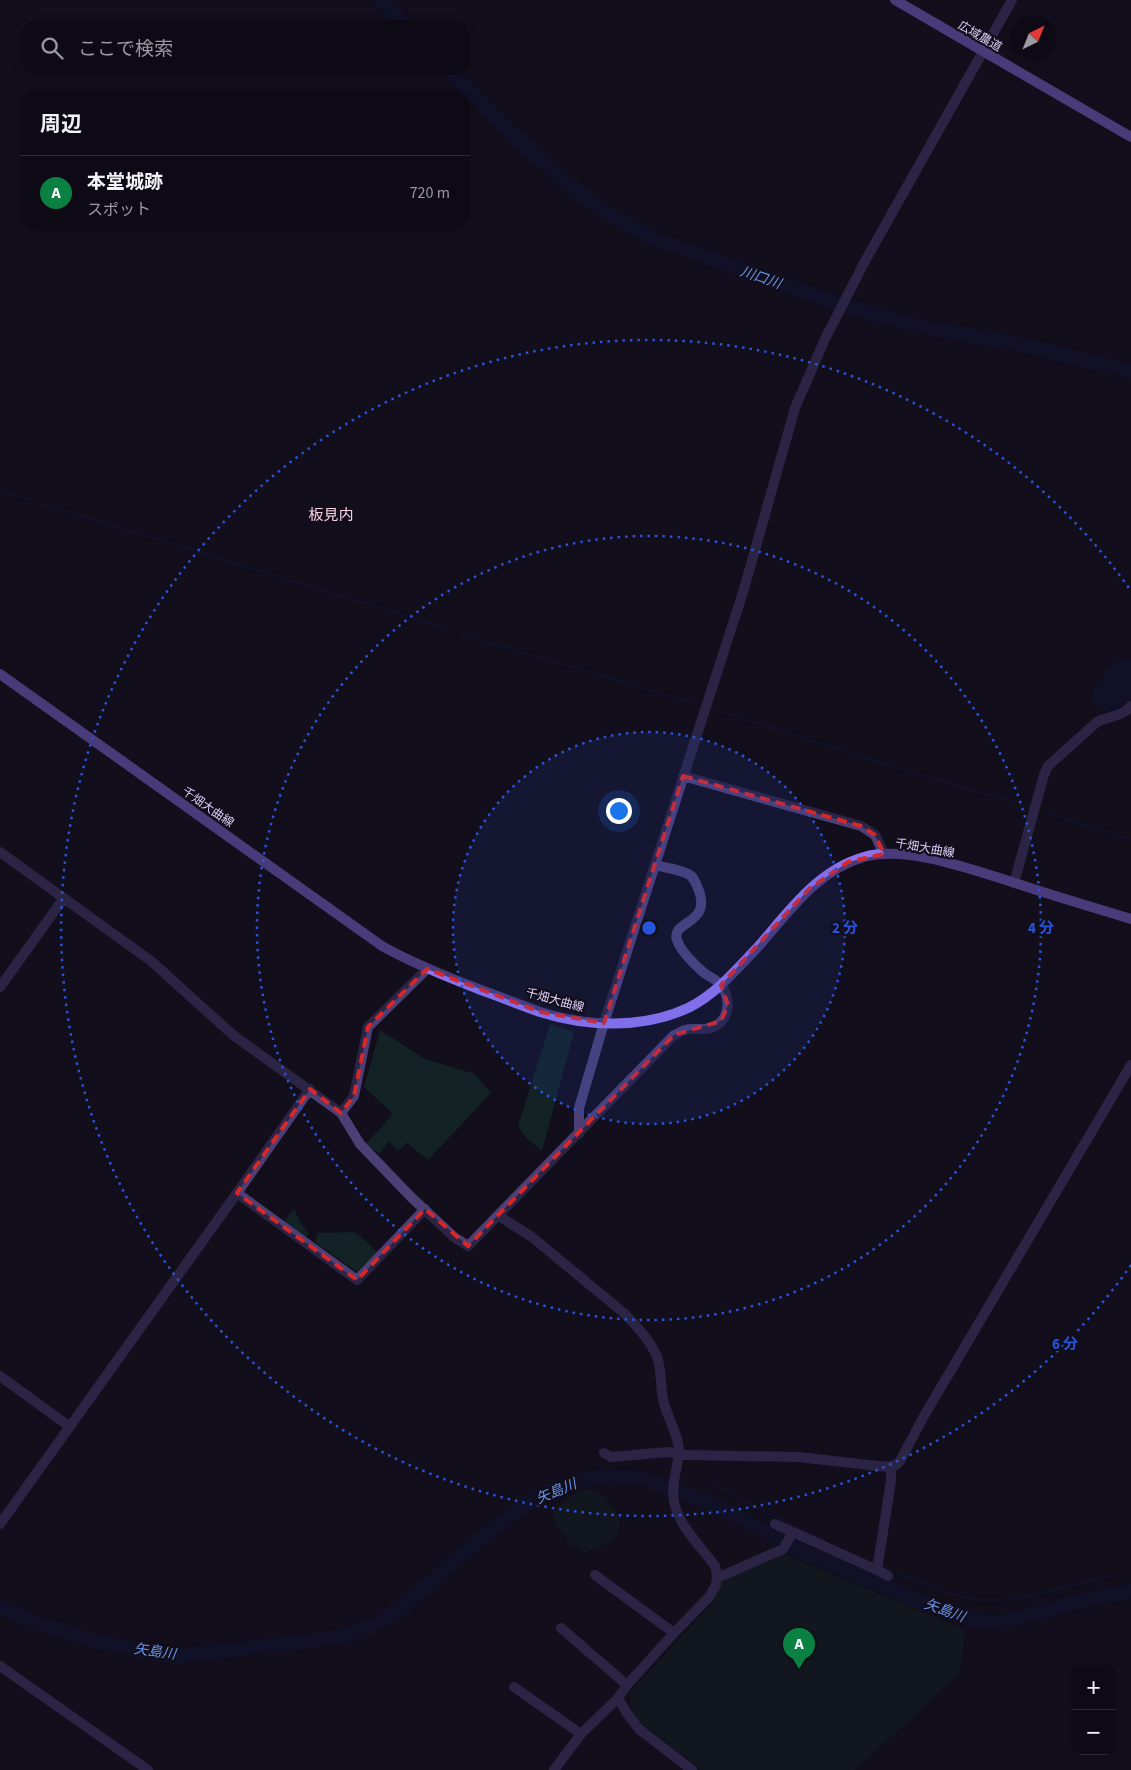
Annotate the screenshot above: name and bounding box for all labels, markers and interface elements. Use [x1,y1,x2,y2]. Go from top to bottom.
north arrow [1011,15,1056,60]
street label: 広域農道 [955,17,1005,56]
search box [20,20,470,75]
icon: search [38,34,66,62]
text: ここで検索 [78,36,173,63]
text: 周辺 [40,109,82,139]
text: 本堂城跡 [87,169,163,196]
text: A [51,182,61,204]
text: 720 m [410,182,450,204]
text: スポット [87,199,151,221]
water label: 川口川 [738,262,786,295]
district label: 板見内 [308,505,354,526]
street label: 千畑大曲線 [178,783,237,832]
your location [606,798,632,824]
street label: 千畑大曲線 [894,835,956,862]
text: 2 分 [832,918,858,939]
text: 4 分 [1028,918,1054,939]
centre of rings [640,919,658,937]
street label: 千畑大曲線 [524,985,586,1016]
text: 6 分 [1052,1334,1078,1355]
water label: 矢島川 [533,1474,581,1509]
water label: 矢島川 [922,1594,970,1628]
pin: A [783,1628,815,1669]
water label: 矢島川 [133,1639,179,1665]
map controls [1071,1665,1116,1755]
button: + [1071,1665,1116,1710]
button: − [1071,1710,1116,1755]

